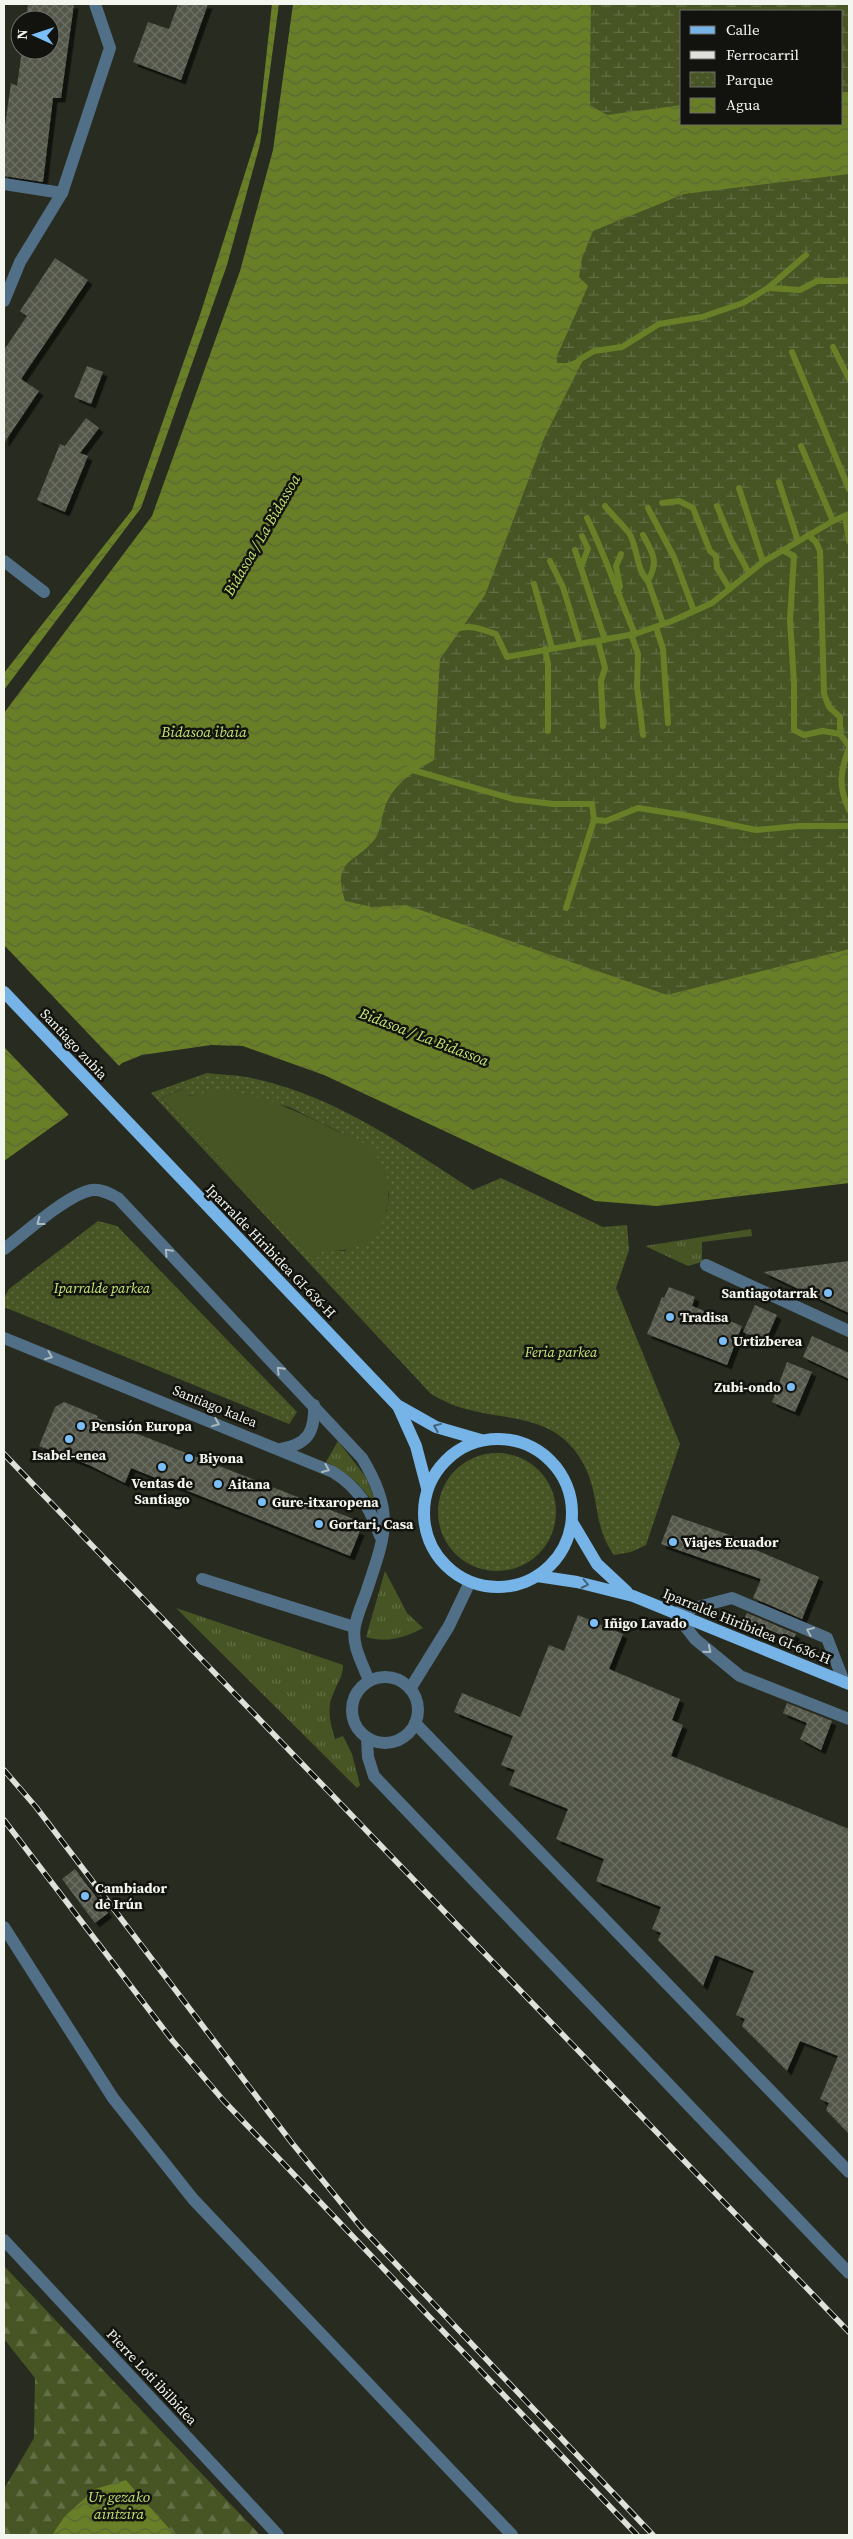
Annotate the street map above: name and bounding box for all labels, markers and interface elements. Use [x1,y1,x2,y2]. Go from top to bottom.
north arrow [10,10,60,60]
legend [680,10,843,125]
text: Calle [726,19,760,40]
text: N [12,29,32,40]
text: Ferrocarril [726,44,800,65]
text: Parque [726,69,774,90]
text: Agua [726,94,760,115]
water label: Bidasoa / La Bidassoa [218,470,305,600]
water label: Bidasoa ibaia [160,721,247,742]
water label: Bidasoa / La Bidassoa [356,1002,492,1071]
street label: Santiago zubia [36,1004,113,1084]
street label: Iparralde Hiribidea GI-636-H [201,1179,341,1323]
one-way arrow [36,1216,46,1225]
one-way arrow [165,1248,174,1257]
park label: Iparralde parkea [53,1278,151,1298]
place label: Santiagotarrak [722,1283,819,1303]
marker: Santiagotarrak [822,1287,834,1299]
place label: Tradisa [680,1307,729,1327]
marker: Tradisa [664,1311,676,1323]
place label: Urtizberea [733,1331,803,1351]
marker: Urtizberea [717,1335,729,1347]
park label: Feria parkea [524,1342,598,1362]
one-way arrow [44,1350,53,1361]
one-way arrow [277,1367,286,1376]
place label: Zubi-ondo [714,1377,781,1397]
street label: Santiago kalea [170,1380,261,1432]
marker: Zubi-ondo [785,1381,797,1393]
place label: Pensión Europa [91,1416,193,1436]
one-way arrow [211,1417,220,1427]
marker: Pensión Europa [75,1420,87,1432]
one-way arrow [433,1423,442,1433]
marker: Isabel-enea [63,1433,75,1445]
place label: Isabel-enea [32,1445,107,1465]
place label: Biyona [199,1448,244,1468]
marker: Biyona [183,1452,195,1464]
marker: Ventas de Santiago [156,1461,168,1473]
one-way arrow [321,1462,330,1473]
place label: Ventas de Santiago [131,1473,193,1509]
place label: Aitana [228,1474,271,1494]
marker: Aitana [212,1478,224,1490]
place label: Gure-itxaropena [272,1492,379,1512]
marker: Gure-itxaropena [256,1496,268,1508]
place label: Gortari, Casa [329,1514,414,1534]
marker: Gortari, Casa [313,1518,325,1530]
place label: Viajes Ecuador [683,1532,779,1552]
marker: Viajes Ecuador [667,1536,679,1548]
one-way arrow [581,1578,590,1589]
street label: Iparralde Hiribidea GI-636-H [660,1583,834,1669]
place label: Iñigo Lavado [604,1613,687,1633]
marker: Iñigo Lavado [588,1617,600,1629]
one-way arrow [806,1626,815,1637]
one-way arrow [702,1644,711,1653]
place label: Cambiador de Irún [95,1878,167,1914]
marker: Cambiador de Irún [79,1890,91,1902]
street label: Pierre Loti ibilbidea [102,2325,202,2430]
water label: Ur gezako aintzira [88,2486,150,2524]

